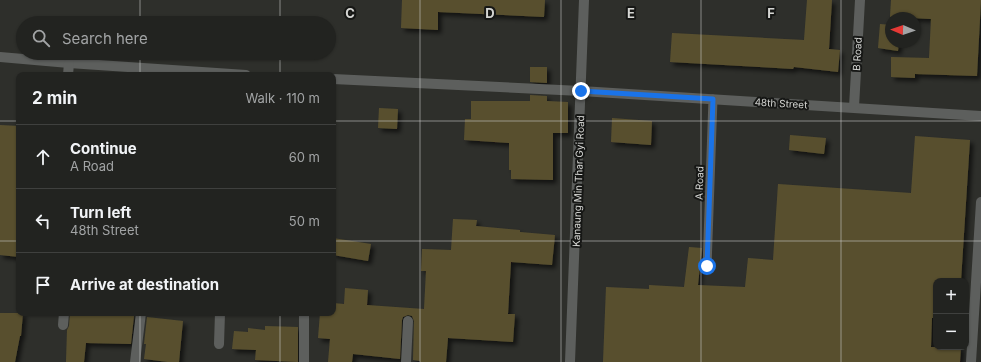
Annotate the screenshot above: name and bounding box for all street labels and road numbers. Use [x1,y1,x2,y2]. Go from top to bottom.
street label: B Road [850,37,864,71]
street label: 48th Street [754,96,808,110]
street label: Kanaung Min Thar Gyi Road [570,115,586,247]
street label: A Road [692,166,706,200]

